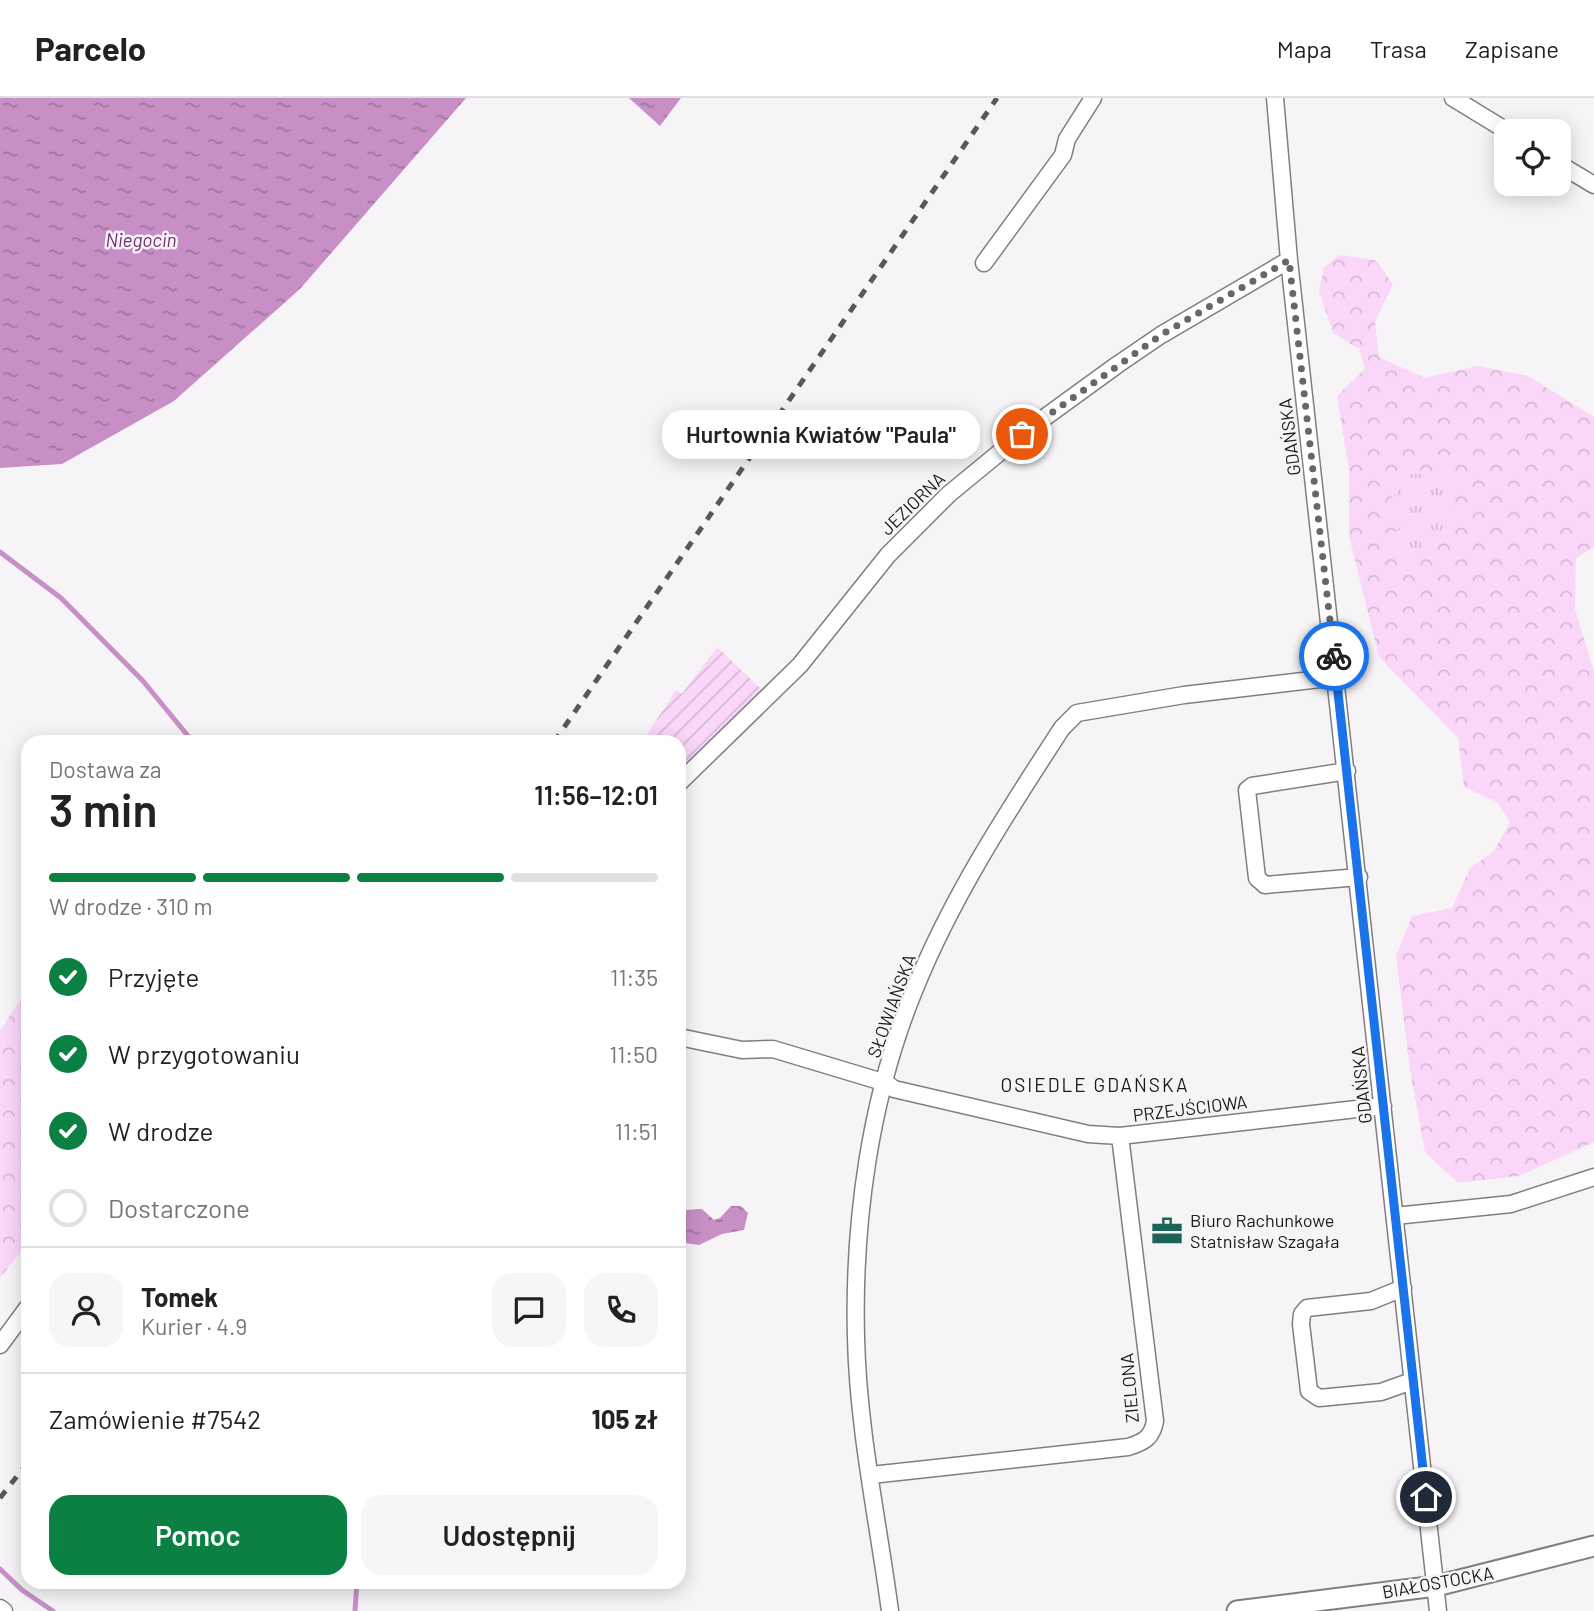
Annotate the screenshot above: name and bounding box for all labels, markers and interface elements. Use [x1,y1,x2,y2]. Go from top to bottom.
text: Parcelo [35,28,146,68]
text: Mapa [1277,34,1332,63]
text: Trasa [1370,34,1427,63]
text: Zapisane [1465,34,1559,63]
map controls [1494,119,1571,196]
button: locate [1494,119,1571,196]
water label: Niegocin [105,228,177,251]
street label: GDAŃSKA [1273,397,1305,477]
pin [992,404,1052,464]
callout: Hurtownia Kwiatów "Paula" [662,410,980,458]
icon: bag [1003,415,1041,453]
text: Hurtownia Kwiatów "Paula" [686,420,956,448]
street label: JEZIORNA [875,467,949,539]
courier [1299,621,1369,691]
icon: bike [1315,637,1353,675]
text: Dostawa za [49,755,161,783]
text: 11:56–12:01 [534,779,658,810]
text: 3 min [49,781,158,836]
text: W drodze · 310 m [49,892,213,920]
street label: SŁOWIAŃSKA [862,951,920,1061]
icon: check [49,958,87,996]
text: Przyjęte [108,961,199,992]
text: 11:35 [610,963,658,991]
icon: check [49,1035,87,1073]
text: W przygotowaniu [108,1038,300,1069]
text: 11:50 [609,1040,658,1068]
street label: GDAŃSKA [1346,1045,1376,1125]
district label: OSIEDLE GDAŃSKA [1000,1073,1190,1096]
street label: PRZEJŚCIOWA [1131,1090,1248,1126]
icon: check [49,1112,87,1150]
text: W drodze [108,1115,213,1146]
text: 11:51 [615,1117,658,1145]
text: Dostarczone [108,1192,250,1223]
place label: Biuro Rachunkowe Statnisław Szagała [1190,1209,1339,1252]
office icon: Biuro Rachunkowe Statnisław Szagała [1150,1214,1184,1248]
button: person [49,1273,123,1347]
button: chat [492,1273,566,1347]
button: phone [584,1273,658,1347]
text: Tomek [141,1281,218,1312]
text: Kurier · 4.9 [141,1312,247,1340]
street label: ZIELONA [1115,1352,1143,1424]
text: Zamówienie #7542 [49,1403,261,1434]
text: 105 zł [591,1403,658,1434]
pin [1396,1467,1456,1527]
icon: home [1407,1478,1445,1516]
button: Pomoc [49,1495,347,1575]
button: Udostępnij [361,1495,658,1575]
street label: BIAŁOSTOCKA [1380,1561,1495,1603]

